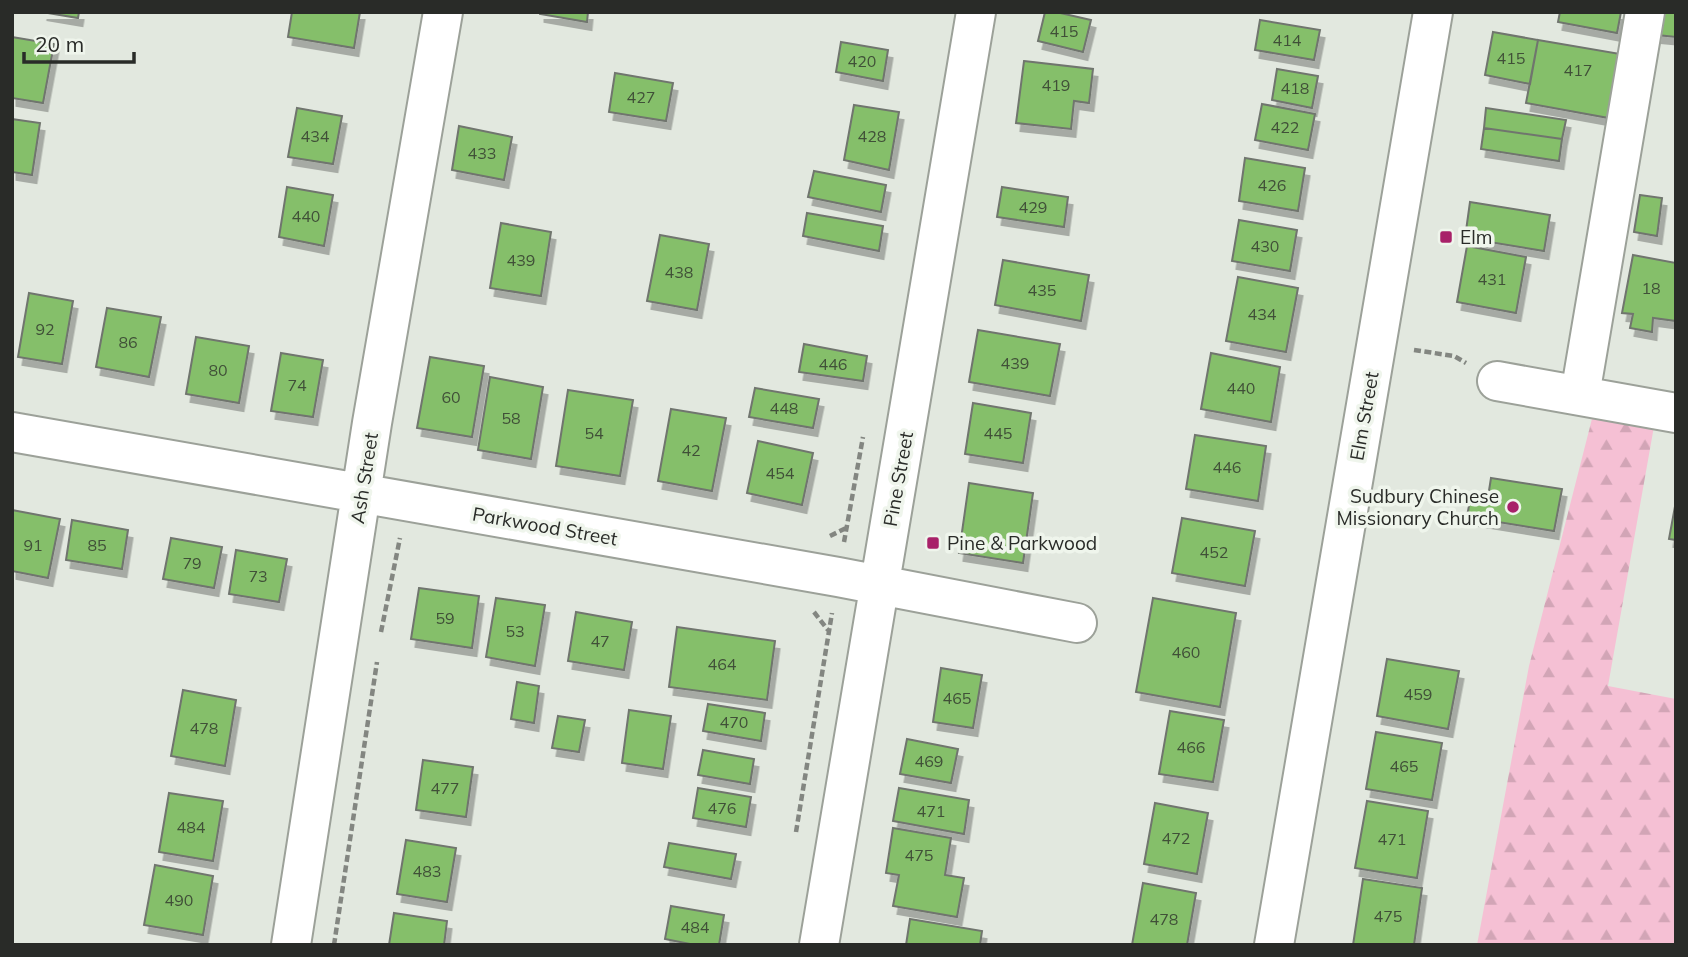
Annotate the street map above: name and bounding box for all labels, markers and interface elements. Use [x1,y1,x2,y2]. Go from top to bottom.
scale bar [24,21,135,65]
house number: 415 [1050,21,1078,41]
house number: 414 [1273,30,1302,50]
text: 20 m [35,31,84,57]
house number: 415 [1497,48,1525,68]
house number: 420 [848,51,876,71]
house number: 417 [1564,60,1592,80]
house number: 419 [1042,75,1070,95]
house number: 418 [1281,78,1309,98]
house number: 427 [627,87,655,107]
house number: 422 [1271,117,1299,137]
house number: 434 [301,126,330,146]
house number: 428 [858,126,886,146]
house number: 433 [468,143,496,163]
house number: 426 [1258,175,1286,195]
house number: 429 [1019,197,1047,217]
house number: 440 [292,206,320,226]
place label: Elm [1460,225,1492,249]
marker: Elm [1438,229,1454,245]
house number: 430 [1251,236,1279,256]
house number: 439 [507,250,535,270]
house number: 438 [665,262,693,282]
house number: 431 [1478,269,1506,289]
house number: 18 [1641,278,1661,298]
house number: 435 [1028,280,1056,300]
house number: 434 [1248,304,1277,324]
house number: 92 [35,319,55,339]
house number: 86 [118,332,138,352]
house number: 439 [1001,353,1029,373]
house number: 446 [819,354,847,374]
house number: 80 [208,360,228,380]
street label: Elm Street [1344,369,1384,462]
house number: 74 [287,375,307,395]
house number: 440 [1227,378,1255,398]
house number: 60 [441,387,461,407]
house number: 448 [770,398,798,418]
house number: 58 [501,408,521,428]
house number: 54 [584,423,604,443]
house number: 445 [984,423,1012,443]
street label: Pine Street [878,429,918,528]
street label: Ash Street [345,430,383,525]
house number: 42 [681,440,701,460]
house number: 446 [1213,457,1241,477]
house number: 454 [766,463,795,483]
place label: Sudbury Chinese Missionary Church [1337,484,1499,530]
marker: Sudbury Chinese Missionary Church [1505,499,1521,515]
street label: Parkwood Street [471,501,620,551]
place label: Pine & Parkwood [947,531,1097,555]
house number: 91 [23,535,43,555]
house number: 85 [87,535,107,555]
marker: Pine & Parkwood [925,535,941,551]
house number: 452 [1200,542,1228,562]
house number: 79 [182,553,202,573]
house number: 73 [248,566,268,586]
house number: 59 [435,608,455,628]
house number: 53 [505,621,525,641]
house number: 47 [590,631,610,651]
house number: 460 [1172,642,1200,662]
house number: 464 [708,654,737,674]
house number: 459 [1404,684,1432,704]
house number: 465 [943,688,971,708]
house number: 470 [720,712,748,732]
house number: 478 [190,718,218,738]
house number: 466 [1177,737,1205,757]
house number: 469 [915,751,943,771]
house number: 465 [1390,756,1418,776]
house number: 477 [431,778,459,798]
house number: 476 [708,798,736,818]
house number: 471 [917,801,945,821]
house number: 484 [177,817,206,837]
house number: 472 [1162,828,1190,848]
house number: 471 [1378,829,1406,849]
house number: 475 [905,845,933,865]
house number: 483 [413,861,441,881]
house number: 490 [165,890,193,910]
house number: 475 [1374,906,1402,926]
house number: 478 [1150,909,1178,929]
house number: 484 [681,917,710,937]

